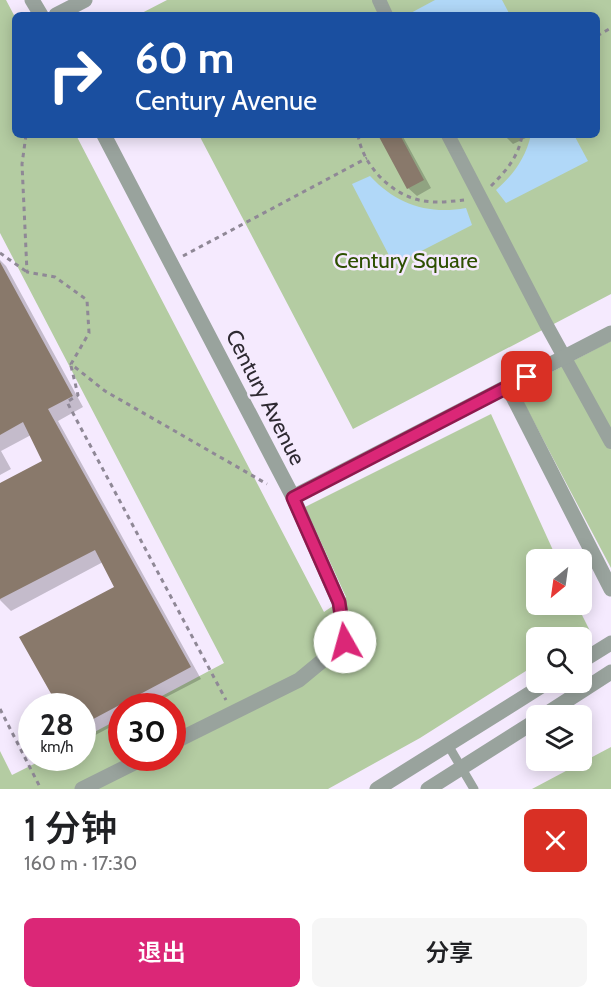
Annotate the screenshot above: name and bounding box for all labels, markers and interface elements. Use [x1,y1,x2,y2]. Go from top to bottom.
text: 60 m [135,32,234,84]
icon: right [36,36,114,114]
text: Century Avenue [135,84,317,117]
park label: Century Square [334,247,478,274]
street label: Century Avenue [220,325,311,469]
pin [501,351,552,402]
icon: arrive [510,360,543,393]
north arrow [526,549,592,615]
map controls [526,549,592,771]
position arrow [313,610,377,674]
button: search [526,627,592,693]
speed limit sign: 30 [108,693,186,771]
button: layers [526,705,592,771]
text: 28 [40,706,74,743]
text: km/h [41,738,73,756]
text: 1 分钟 [24,806,117,850]
button: close [524,809,587,872]
text: 160 m · 17:30 [24,851,137,875]
button: 退出 [24,918,300,987]
button: 分享 [312,918,587,987]

